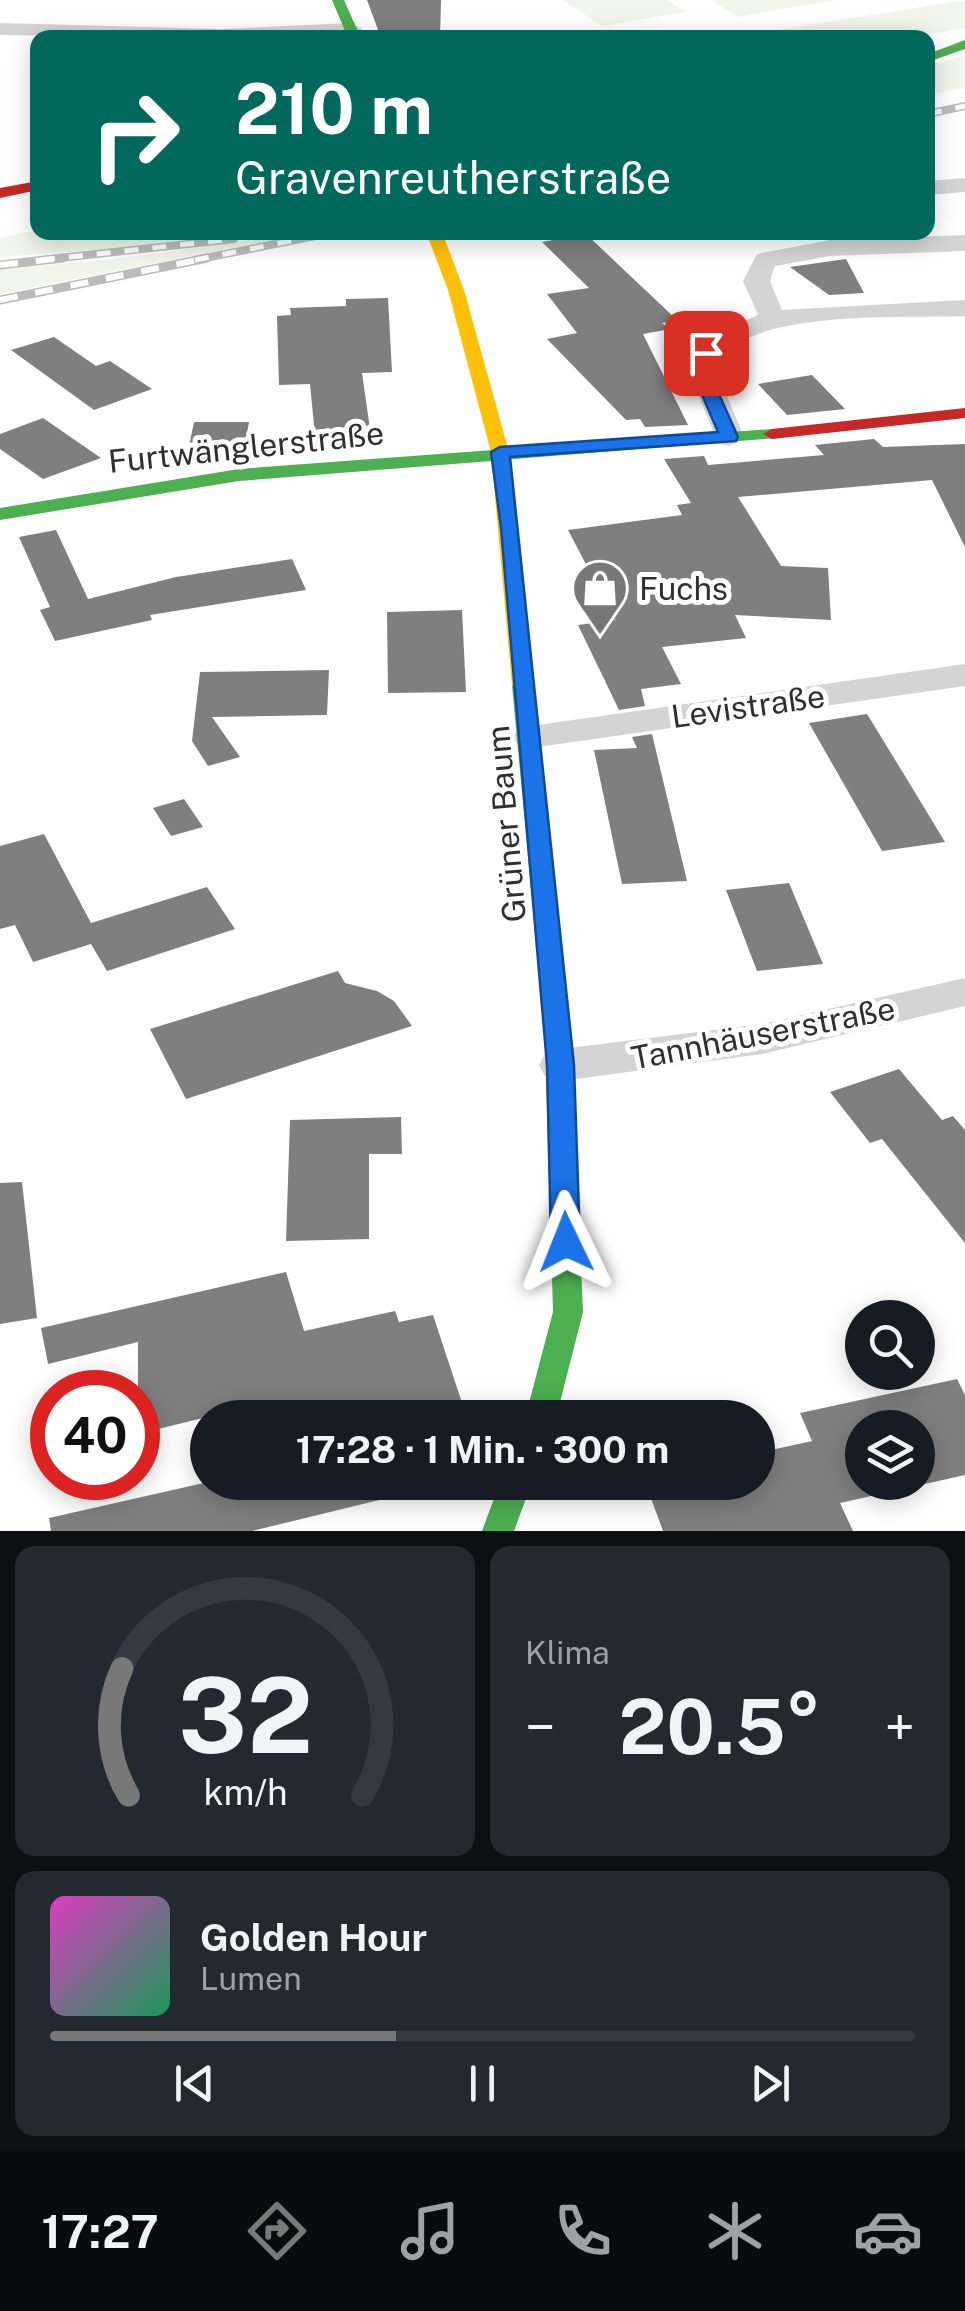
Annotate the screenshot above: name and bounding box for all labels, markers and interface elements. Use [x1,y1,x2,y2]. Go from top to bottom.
text: 210 m [235,67,433,150]
icon: right [70,70,200,200]
text: Gravenreutherstraße [235,151,671,204]
pin [664,311,749,396]
icon: arrive [679,326,734,381]
street label: Furtwänglerstraße [106,414,386,480]
shop icon: Fuchs [570,558,630,637]
place label: Fuchs [639,570,728,607]
street label: Levistraße [669,677,827,735]
street label: Grüner Baum [479,724,533,924]
street label: Tannhäuserstraße [628,989,898,1077]
position arrow [514,1190,618,1294]
map controls [845,1300,935,1500]
button: search [845,1300,935,1390]
speed limit sign: 40 [30,1370,160,1500]
button: layers [845,1410,935,1500]
text: 17:28 · 1 Min. · 300 m [296,1427,669,1472]
text: Klima [525,1634,610,1671]
text: 32 [177,1654,313,1776]
text: 20.5° [619,1683,821,1771]
text: − [525,1695,556,1759]
text: + [884,1695,915,1759]
text: km/h [203,1771,287,1813]
text: Golden Hour [200,1915,427,1960]
text: Lumen [200,1960,302,1997]
icon: previous [167,2056,222,2111]
icon: pause [455,2056,510,2111]
icon: next [743,2056,798,2111]
icon: directions [242,2196,312,2266]
icon: music [395,2196,465,2266]
icon: phone [548,2196,618,2266]
icon: climate [700,2196,770,2266]
icon: car [853,2196,923,2266]
text: 17:27 [41,2205,159,2258]

